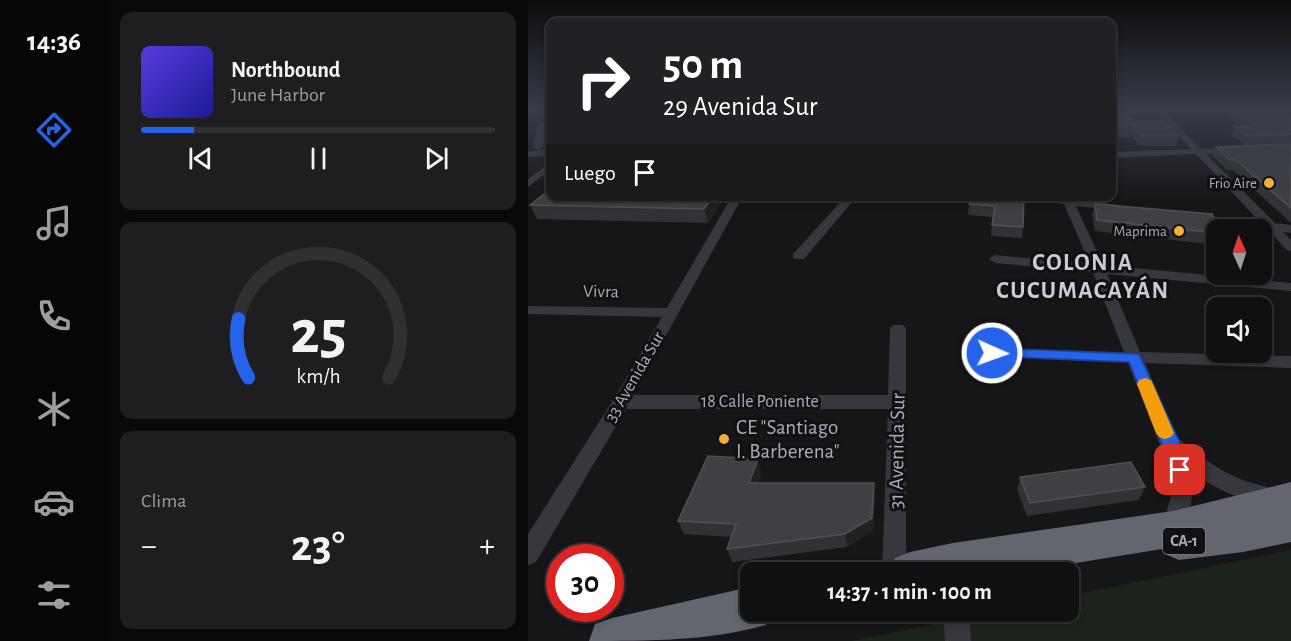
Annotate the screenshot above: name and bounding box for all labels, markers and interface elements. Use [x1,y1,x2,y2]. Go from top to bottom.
text: 14:36 [27,28,81,55]
icon: right [564,42,642,120]
text: 50 m [663,44,743,86]
text: Northbound [231,59,340,81]
text: June Harbor [231,85,325,105]
text: 29 Avenida Sur [663,93,817,120]
icon: directions [33,109,75,151]
icon: previous [184,142,217,175]
icon: pause [302,142,335,175]
icon: next [420,142,453,175]
icon: arrive [628,156,661,189]
text: Luego [564,162,616,184]
place label: Frio Aire [1209,176,1257,191]
marker: Frio Aire [1262,176,1276,190]
icon: music [33,202,75,244]
north arrow [1206,219,1272,285]
map controls [1206,219,1272,363]
place label: Maprima [1113,224,1167,239]
marker: Maprima [1172,224,1186,238]
district label: COLONIA CUCUMACAYÁN [996,251,1170,303]
street label: Vivra [583,283,619,301]
icon: phone [33,295,75,337]
button: sound [1206,297,1272,363]
text: 25 [290,302,346,364]
position arrow [960,321,1024,385]
street label: 33 Avenida Sur [602,329,668,425]
text: km/h [296,366,340,387]
icon: climate [33,388,75,430]
street label: 31 Avenida Sur [885,392,909,509]
street label: 18 Calle Poniente [701,393,819,411]
place label: CE "Santiago I. Barberena" [736,417,840,462]
marker: CE "Santiago I. Barberena" [717,432,731,446]
pin [1154,444,1205,495]
icon: arrive [1163,453,1196,486]
icon: car [33,481,75,523]
text: Clima [141,491,186,511]
text: 23° [291,524,345,569]
road number: CA-1 [1163,528,1205,554]
text: − [141,530,157,563]
text: + [479,530,495,563]
speed limit sign: 30 [546,544,624,622]
icon: filters [33,574,75,616]
text: 14:37 · 1 min · 100 m [827,581,992,603]

